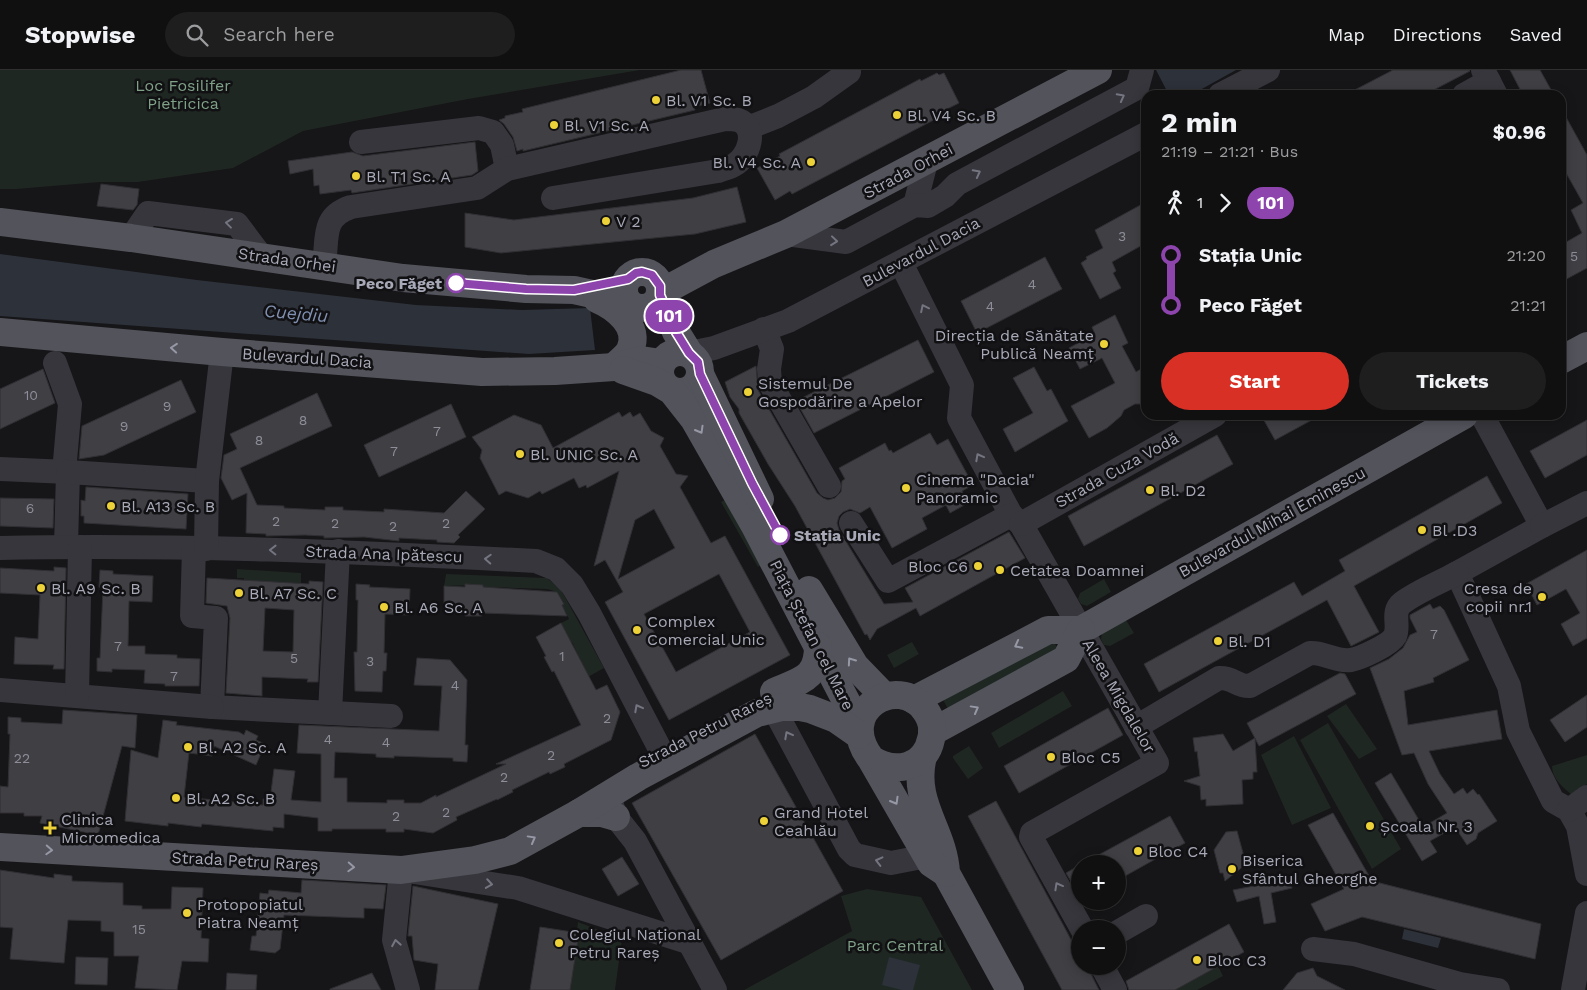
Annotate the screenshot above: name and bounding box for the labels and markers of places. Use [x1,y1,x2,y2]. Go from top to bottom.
place label: Bl. V1 Sc. B [666,91,752,110]
marker: Bl. V1 Sc. B [650,94,662,106]
place label: Bl. V4 Sc. B [907,106,996,125]
marker: Bl. V4 Sc. B [891,109,903,121]
place label: Bl. V1 Sc. A [564,116,650,135]
marker: Bl. V1 Sc. A [548,119,560,131]
place label: Bl. V4 Sc. A [713,153,801,172]
marker: Bl. V4 Sc. A [805,156,817,168]
place label: Bl. T1 Sc. A [366,167,451,186]
marker: Bl. T1 Sc. A [350,170,362,182]
place label: V 2 [616,212,641,231]
marker: V 2 [600,215,612,227]
marker: Peco Făget [446,273,466,293]
place label: Peco Făget [356,274,442,293]
place label: Direcția de Sănătate Publică Neamț [935,326,1094,363]
marker: Direcția de Sănătate Publică Neamț [1098,338,1110,350]
place label: Sistemul De Gospodărire a Apelor [758,374,923,411]
marker: Sistemul De Gospodărire a Apelor [742,386,754,398]
place label: Bl. UNIC Sc. A [530,445,639,464]
marker: Bl. UNIC Sc. A [514,448,526,460]
place label: Cinema "Dacia" Panoramic [916,470,1035,507]
place label: Bl. D2 [1160,481,1206,500]
marker: Cinema "Dacia" Panoramic [900,482,912,494]
marker: Bl. D2 [1144,484,1156,496]
place label: Bl. A13 Sc. B [121,497,215,516]
marker: Bl. A13 Sc. B [105,500,117,512]
place label: Bl .D3 [1432,521,1477,540]
marker: Bl .D3 [1416,524,1428,536]
marker: Stația Unic [770,525,790,545]
place label: Stația Unic [794,526,881,545]
place label: Bloc C6 [908,557,968,576]
marker: Bloc C6 [972,560,984,572]
place label: Cetatea Doamnei [1010,561,1144,580]
marker: Cetatea Doamnei [994,564,1006,576]
place label: Bl. A9 Sc. B [51,579,141,598]
place label: Cresa de copii nr.1 [1464,579,1532,616]
marker: Bl. A9 Sc. B [35,582,47,594]
place label: Bl. A7 Sc. C [249,584,337,603]
marker: Bl. A7 Sc. C [233,587,245,599]
marker: Cresa de copii nr.1 [1536,591,1548,603]
place label: Bl. A6 Sc. A [394,598,483,617]
marker: Bl. A6 Sc. A [378,601,390,613]
place label: Complex Comercial Unic [647,612,765,649]
marker: Complex Comercial Unic [631,624,643,636]
place label: Bl. D1 [1228,632,1271,651]
marker: Bl. D1 [1212,635,1224,647]
place label: Bl. A2 Sc. A [198,738,287,757]
marker: Bl. A2 Sc. A [182,741,194,753]
place label: Bloc C5 [1061,748,1121,767]
marker: Bloc C5 [1045,751,1057,763]
place label: Bl. A2 Sc. B [186,789,275,808]
marker: Bl. A2 Sc. B [170,792,182,804]
place label: Grand Hotel Ceahlău [774,803,868,840]
place label: Clinica Micromedica [61,810,161,847]
marker: Grand Hotel Ceahlău [758,815,770,827]
place label: Școala Nr. 3 [1380,817,1473,836]
marker: Școala Nr. 3 [1364,820,1376,832]
marker: Clinica Micromedica [43,821,57,835]
place label: Bloc C4 [1148,842,1208,861]
marker: Bloc C4 [1132,845,1144,857]
place label: Biserica Sfântul Gheorghe [1242,851,1377,888]
marker: Biserica Sfântul Gheorghe [1226,863,1238,875]
place label: Protopopiatul Piatra Neamț [197,895,303,932]
marker: Protopopiatul Piatra Neamț [181,907,193,919]
place label: Colegiul Național Petru Rareș [569,925,701,962]
marker: Colegiul Național Petru Rareș [553,937,565,949]
place label: Bloc C3 [1207,951,1267,970]
marker: Bloc C3 [1191,954,1203,966]

